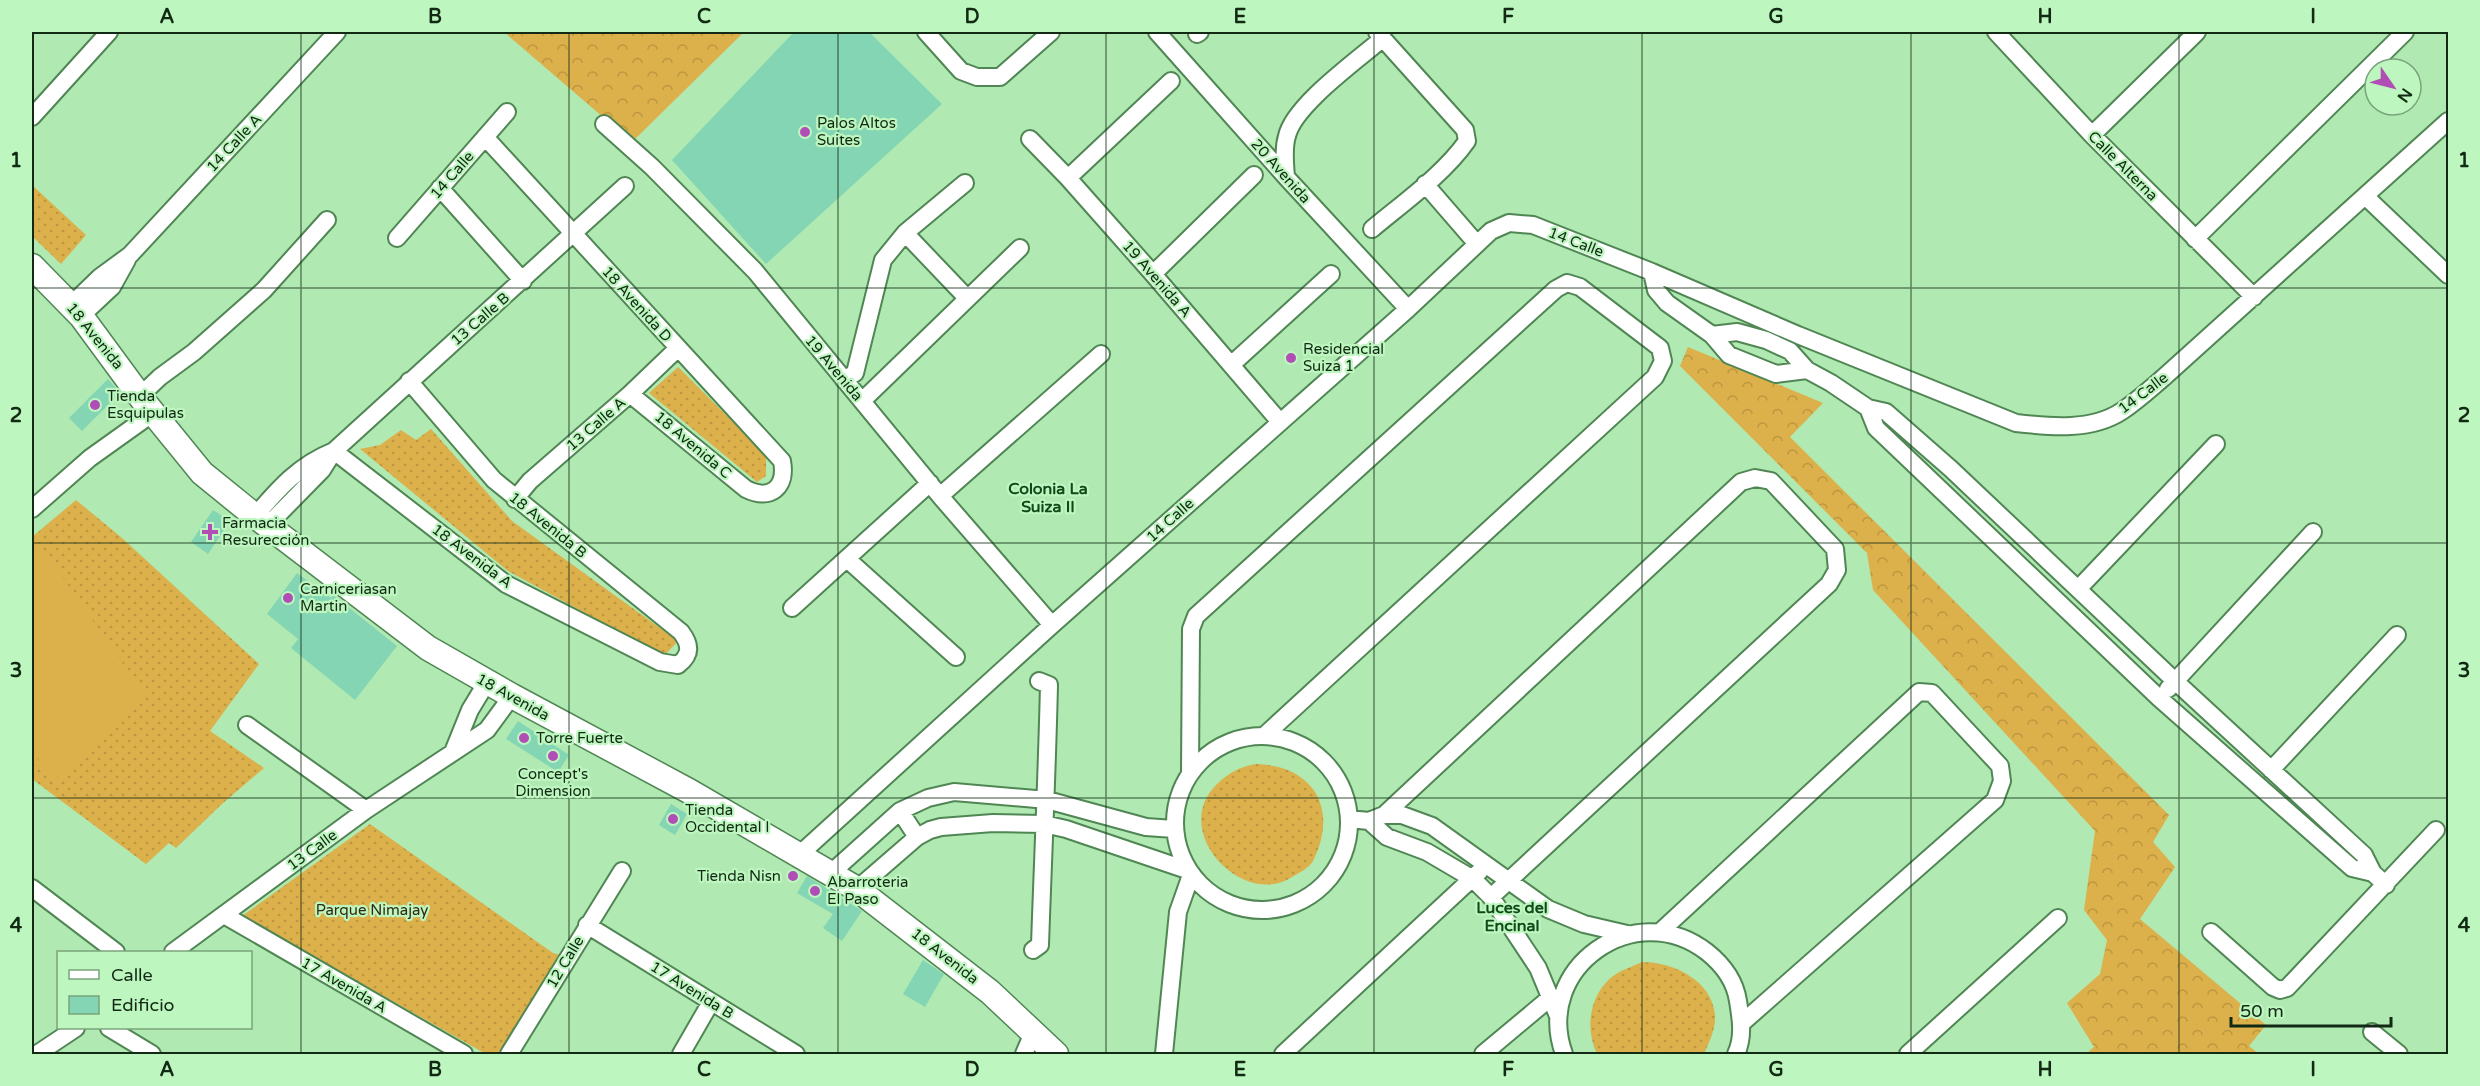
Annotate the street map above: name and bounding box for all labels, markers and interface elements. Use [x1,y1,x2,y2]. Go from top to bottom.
text: A [160,5,175,29]
text: B [428,5,442,29]
text: C [697,5,711,29]
text: D [964,5,980,29]
text: E [1234,5,1247,29]
text: F [1502,5,1514,29]
text: G [1768,5,1784,29]
text: H [2037,5,2053,29]
text: I [2310,5,2316,29]
north arrow [2363,57,2423,117]
text: N [2393,84,2416,106]
street label: 14 Calle A [203,110,265,176]
place label: Palos Altos Suites [817,114,896,149]
marker: Palos Altos Suites [798,125,812,139]
street label: Calle Alterna [2084,127,2162,205]
street label: 20 Avenida [1247,135,1315,207]
street label: 14 Calle [426,147,478,203]
text: 1 [10,149,22,173]
text: 1 [2458,149,2470,173]
street label: 14 Calle [1546,223,1606,261]
street label: 19 Avenida A [1119,237,1195,321]
street label: 18 Avenida D [598,262,676,346]
street label: 13 Calle B [447,289,513,349]
street label: 18 Avenida [63,299,127,373]
street label: 19 Avenida [801,331,867,405]
place label: Residencial Suiza 1 [1303,340,1384,375]
marker: Residencial Suiza 1 [1284,351,1298,365]
street label: 14 Calle [2115,368,2171,418]
place label: Tienda Esquipulas [107,387,184,422]
street label: 13 Calle A [563,393,629,455]
marker: Tienda Esquipulas [88,398,102,412]
text: 2 [10,404,22,428]
text: 2 [2458,404,2470,428]
street label: 18 Avenida C [651,408,735,482]
district label: Colonia La Suiza II [1008,479,1088,517]
street label: 18 Avenida B [506,488,590,562]
street label: 14 Calle [1143,494,1197,546]
place label: Farmacia Resurección [222,514,309,549]
street label: 18 Avenida A [428,520,516,592]
marker: Farmacia Resurección [203,525,217,539]
place label: Carniceriasan Martin [300,580,397,615]
marker: Carniceriasan Martin [281,591,295,605]
text: 3 [10,659,22,683]
text: 3 [2458,659,2470,683]
street label: 18 Avenida [473,670,553,724]
place label: Torre Fuerte [536,729,623,747]
marker: Torre Fuerte [517,731,531,745]
marker: Concept's Dimension [546,749,560,763]
place label: Concept's Dimension [515,765,591,800]
place label: Tienda Occidental I [685,801,770,836]
marker: Tienda Occidental I [666,812,680,826]
street label: 13 Calle [283,826,341,874]
place label: Tienda Nisn [697,867,781,885]
marker: Tienda Nisn [786,869,800,883]
place label: Abarroteria El Paso [827,873,908,908]
marker: Abarroteria El Paso [808,884,822,898]
district label: Luces del Encinal [1476,898,1548,936]
park label: Parque Nimajay [316,901,428,919]
text: 4 [10,914,23,938]
text: 4 [2458,914,2471,938]
street label: 18 Avenida [908,924,982,988]
street label: 12 Calle [542,933,588,991]
legend [57,951,252,1029]
street label: 17 Avenida A [298,953,390,1017]
street label: 17 Avenida B [647,957,737,1023]
text: Calle [111,964,153,986]
scale bar [2231,990,2392,1028]
text: Edificio [111,994,175,1016]
text: 50 m [2240,1000,2284,1022]
text: A [160,1058,175,1082]
text: B [428,1058,442,1082]
text: C [697,1058,711,1082]
text: D [964,1058,980,1082]
text: E [1234,1058,1247,1082]
text: F [1502,1058,1514,1082]
text: G [1768,1058,1784,1082]
text: H [2037,1058,2053,1082]
text: I [2310,1058,2316,1082]

